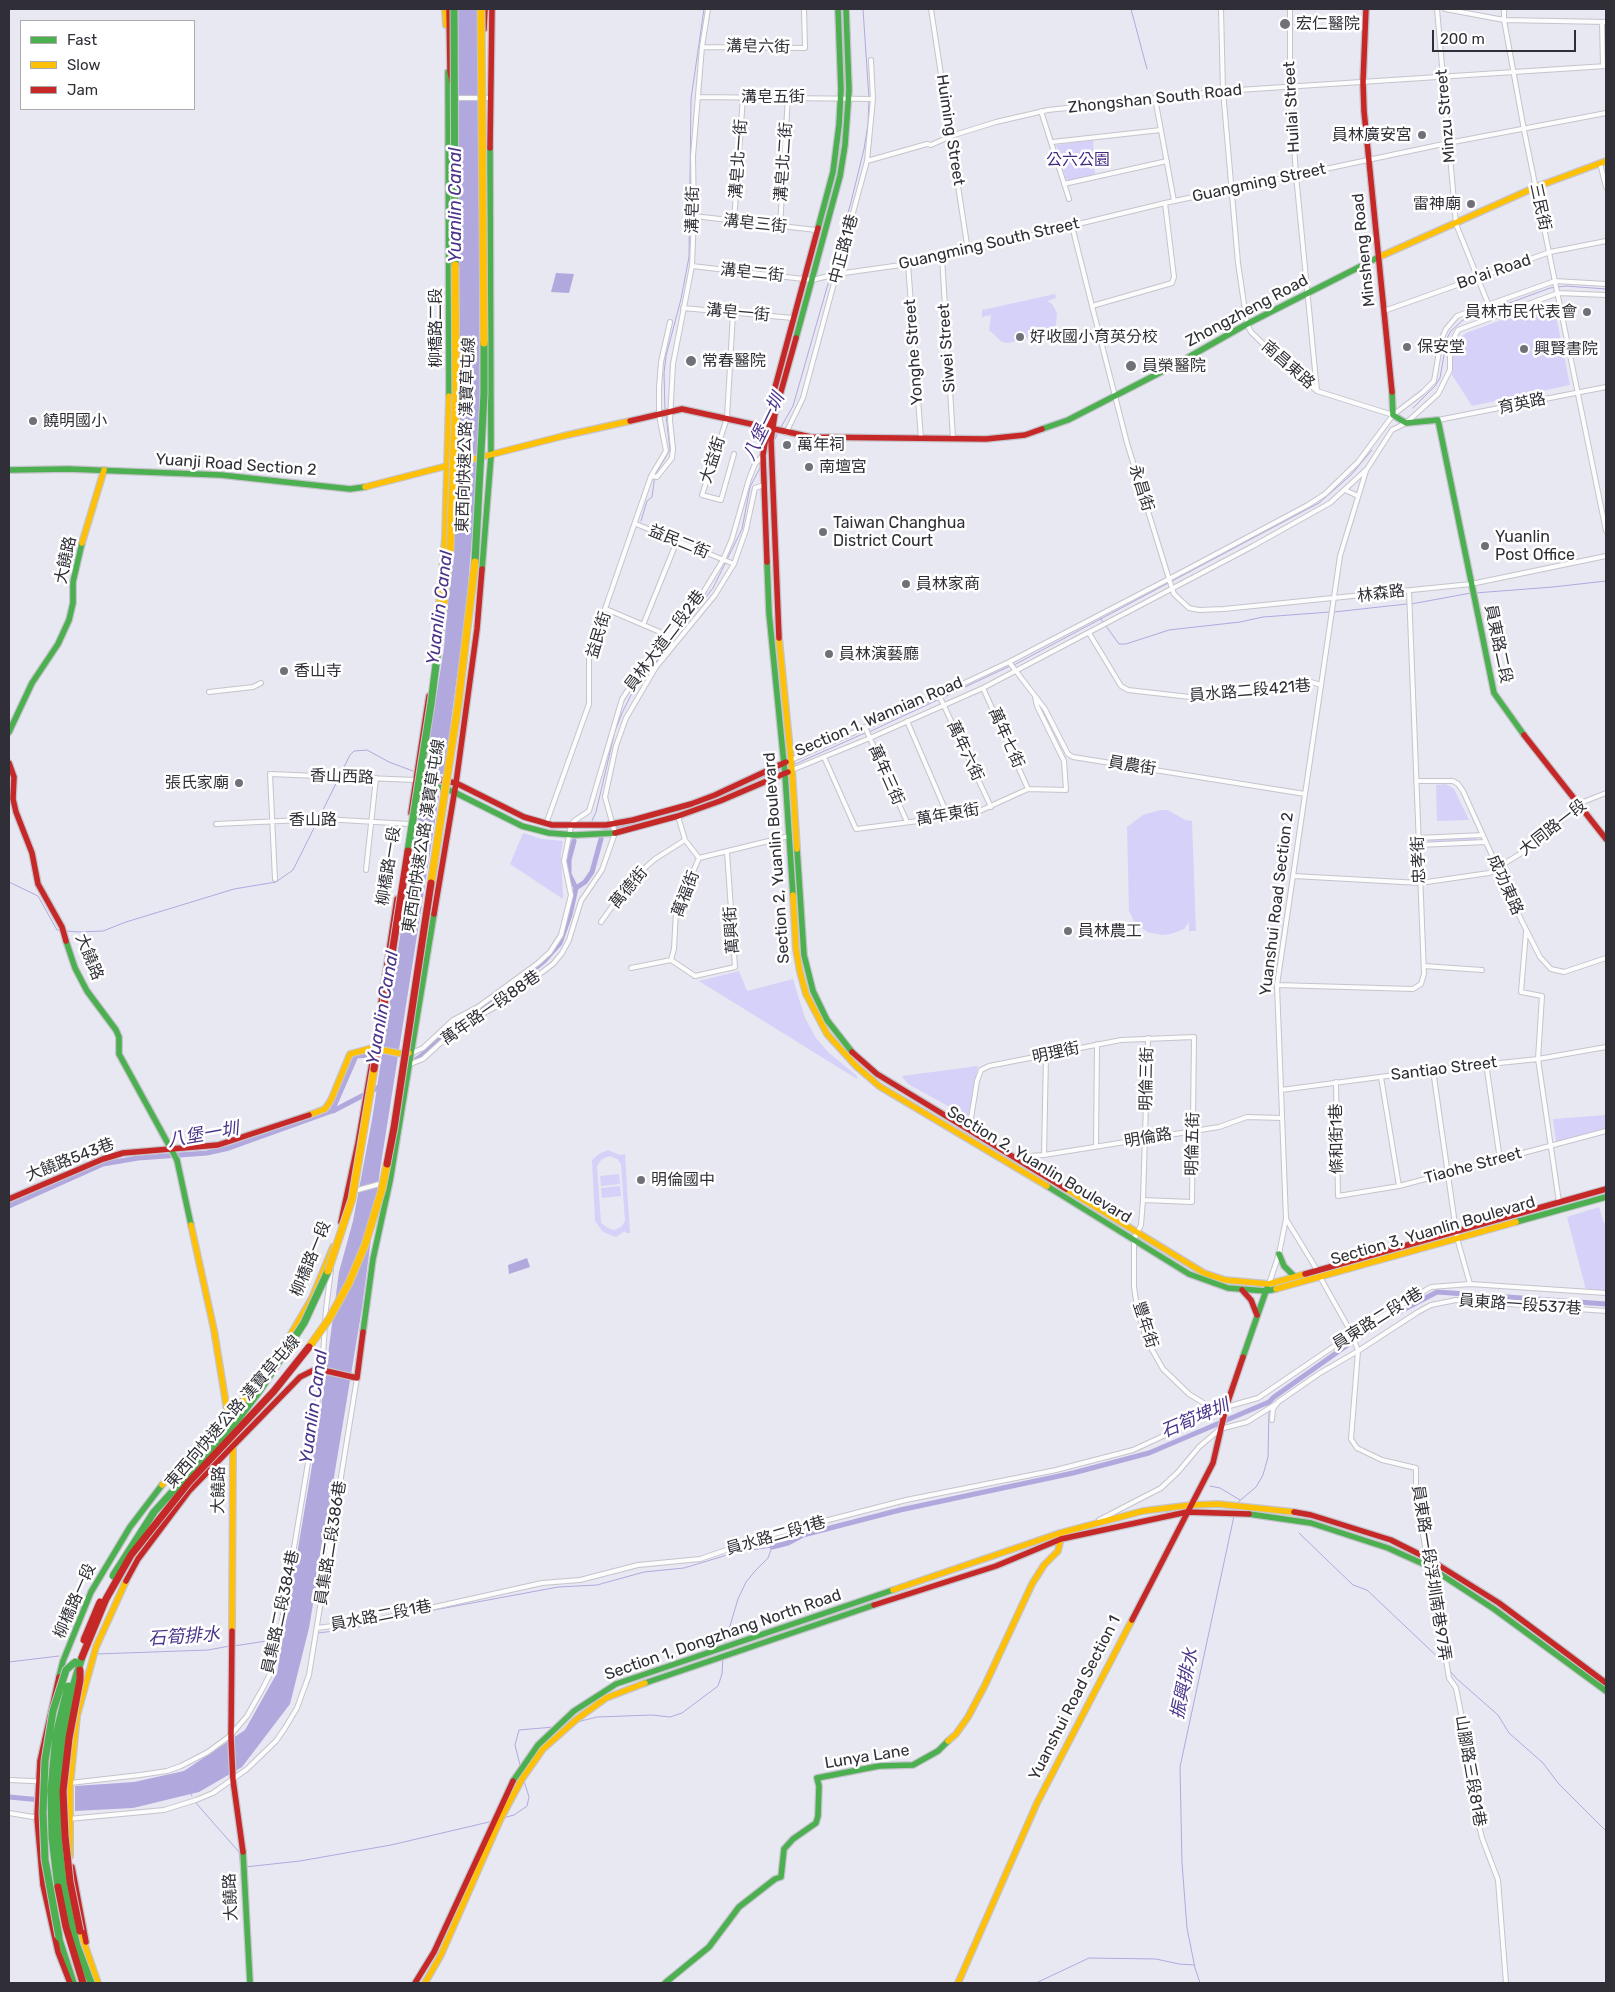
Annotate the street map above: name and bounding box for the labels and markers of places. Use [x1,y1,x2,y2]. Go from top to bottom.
place label: 宏仁醫院 [1296,14,1360,34]
marker: 宏仁醫院 [1278,17,1292,31]
place label: 員林廣安宮 [1332,125,1412,145]
marker: 員林廣安宮 [1416,129,1428,141]
place label: 雷神廟 [1413,194,1461,214]
marker: 雷神廟 [1465,198,1477,210]
place label: 員林市民代表會 [1465,302,1577,322]
marker: 員林市民代表會 [1581,306,1593,318]
place label: 好收國小育英分校 [1030,327,1158,347]
marker: 好收國小育英分校 [1014,331,1026,343]
place label: 保安堂 [1417,337,1465,357]
place label: 興賢書院 [1534,339,1598,359]
marker: 保安堂 [1401,341,1413,353]
marker: 興賢書院 [1518,343,1530,355]
place label: 常春醫院 [702,351,766,371]
marker: 常春醫院 [684,354,698,368]
place label: 員榮醫院 [1142,356,1206,376]
marker: 員榮醫院 [1124,359,1138,373]
place label: 饒明國小 [43,411,107,431]
marker: 饒明國小 [27,415,39,427]
place label: 萬年祠 [797,435,845,455]
marker: 萬年祠 [781,439,793,451]
place label: 南壇宮 [819,457,867,477]
marker: 南壇宮 [803,461,815,473]
place label: Taiwan Changhua District Court [833,513,965,551]
marker: Taiwan Changhua District Court [817,526,829,538]
place label: Yuanlin Post Office [1495,527,1575,565]
marker: Yuanlin Post Office [1479,540,1491,552]
place label: 員林家商 [916,574,980,594]
marker: 員林家商 [900,578,912,590]
place label: 員林演藝廳 [839,644,919,664]
marker: 員林演藝廳 [823,648,835,660]
place label: 香山寺 [294,661,342,681]
marker: 香山寺 [278,665,290,677]
place label: 張氏家廟 [165,773,229,793]
marker: 張氏家廟 [233,777,245,789]
place label: 員林農工 [1078,921,1142,941]
marker: 員林農工 [1062,925,1074,937]
place label: 明倫國中 [651,1170,715,1190]
marker: 明倫國中 [635,1174,647,1186]

